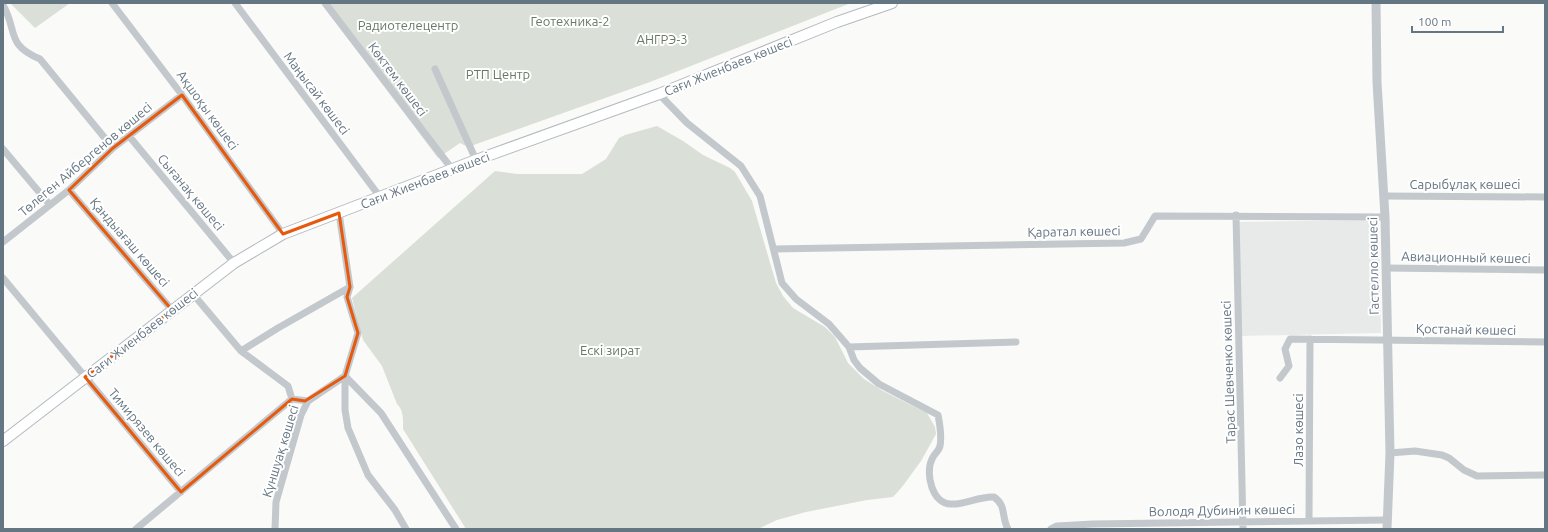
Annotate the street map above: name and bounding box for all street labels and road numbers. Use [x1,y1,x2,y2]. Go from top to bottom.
street label: Сағи Жиенбаев көшесі [662,34,794,98]
street label: Көктем көшесі [366,39,430,119]
street label: Маңысай көшесі [281,49,353,137]
street label: Ақшоқы көшесі [175,68,241,152]
street label: Төлеген Айбергенов көшесі [16,99,154,219]
street label: Сағи Жиенбаев көшесі [359,149,491,211]
street label: Сығанақ көшесі [155,151,227,233]
street label: Сарыбұлақ көшесі [1410,177,1520,191]
street label: Қандыағаш көшесі [88,195,172,289]
street label: Гастелло көшесі [1365,217,1381,315]
street label: Қаратал көшесі [1027,223,1121,239]
street label: Авиационный көшесі [1401,249,1531,265]
street label: Сағи Жиенбаев көшесі [84,285,200,381]
street label: Тарас Шевченко көшесі [1219,300,1237,444]
street label: Қостанай көшесі [1416,321,1516,337]
street label: Тимирязев көшесі [106,385,188,479]
street label: Лазо көшесі [1291,393,1305,467]
street label: Күншуақ көшесі [259,403,301,499]
street label: Володя Дубинин көшесі [1149,502,1295,518]

